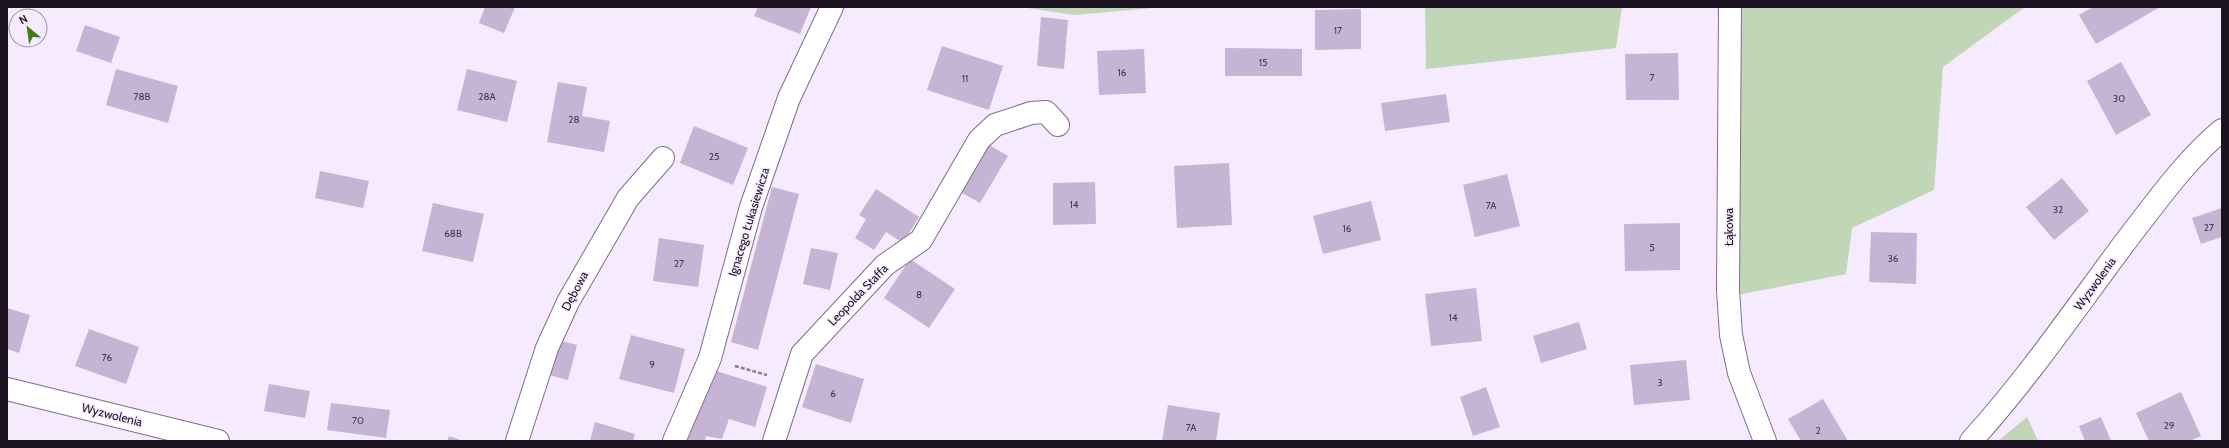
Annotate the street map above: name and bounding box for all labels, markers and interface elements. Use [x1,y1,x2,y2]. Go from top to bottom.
north arrow [8,8,48,48]
text: N [16,11,30,27]
house number: 17 [1334,24,1342,37]
house number: 15 [1259,56,1267,69]
house number: 16 [1118,66,1127,79]
house number: 7 [1649,71,1655,84]
house number: 11 [962,72,968,85]
house number: 78B [133,90,151,103]
house number: 28A [478,90,497,103]
house number: 30 [2113,92,2125,105]
house number: 28 [568,113,580,126]
house number: 25 [709,150,719,163]
street label: Ignacego Łukasiewicza [725,165,772,278]
house number: 14 [1069,198,1079,211]
house number: 7A [1486,199,1497,212]
house number: 32 [2053,203,2063,216]
street label: Łąkowa [1721,208,1736,246]
house number: 27 [2204,221,2214,234]
house number: 16 [1343,222,1352,235]
house number: 68B [444,227,462,240]
house number: 5 [1649,241,1655,254]
house number: 36 [1887,252,1899,265]
street label: Wyzwolenia [2070,254,2119,313]
house number: 27 [674,257,684,270]
street label: Leopolda Staffa [824,260,891,329]
street label: Dębowa [558,268,591,313]
house number: 8 [916,288,922,301]
house number: 14 [1448,311,1458,324]
house number: 76 [102,351,113,364]
house number: 9 [649,358,655,371]
house number: 3 [1657,376,1663,389]
house number: 6 [830,387,836,400]
street label: Wyzwolenia [80,400,144,429]
house number: 70 [352,414,364,427]
house number: 29 [2164,419,2175,432]
house number: 7A [1186,421,1197,434]
house number: 2 [1815,424,1821,437]

